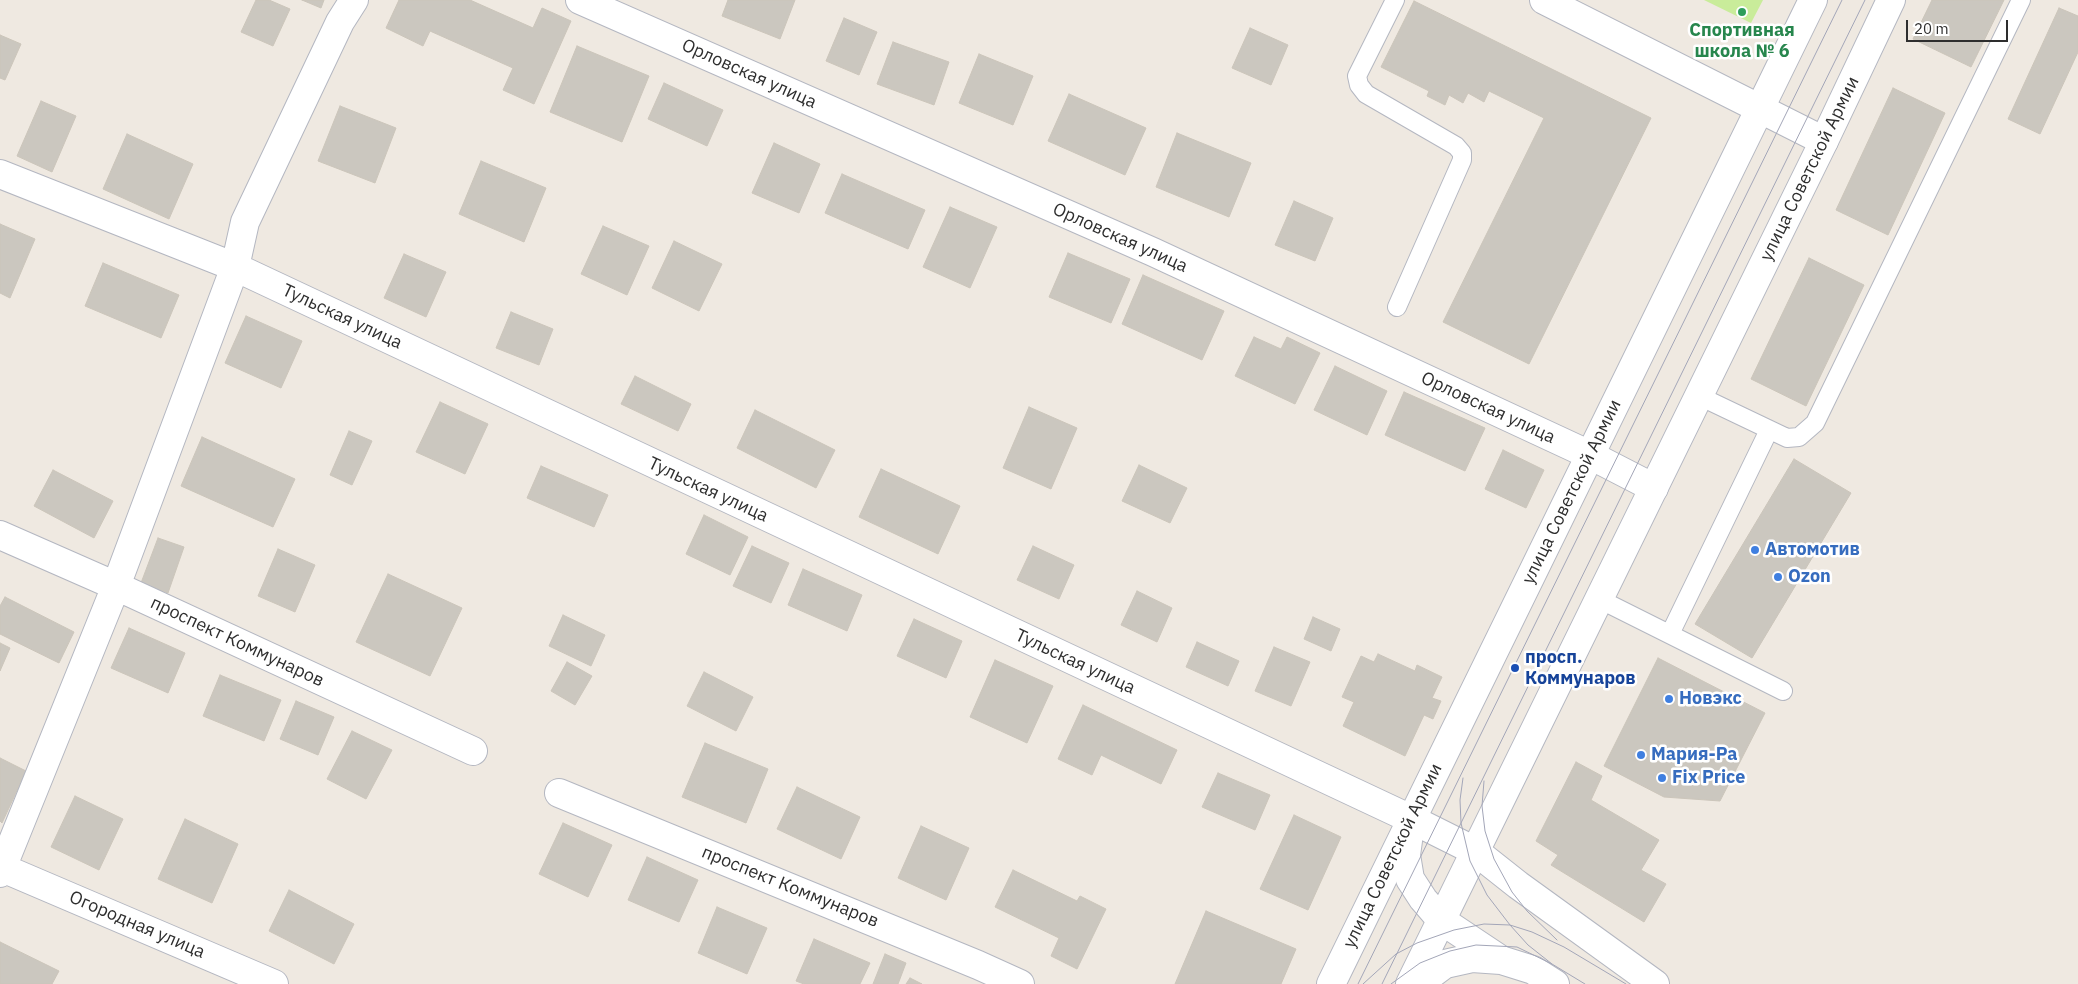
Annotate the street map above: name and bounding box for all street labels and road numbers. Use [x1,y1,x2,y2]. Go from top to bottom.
street label: Орловская улица [678,35,820,113]
street label: улица Советской Армии [1756,73,1864,265]
street label: Орловская улица [1049,199,1191,277]
street label: Тульская улица [279,280,405,354]
street label: Орловская улица [1417,367,1559,449]
street label: улица Советской Армии [1518,396,1626,588]
street label: Тульская улица [645,453,771,527]
street label: проспект Коммунаров [147,592,327,692]
street label: Тульская улица [1012,625,1138,699]
street label: улица Советской Армии [1339,760,1447,952]
street label: проспект Коммунаров [698,842,882,932]
street label: Огородная улица [66,887,208,963]

